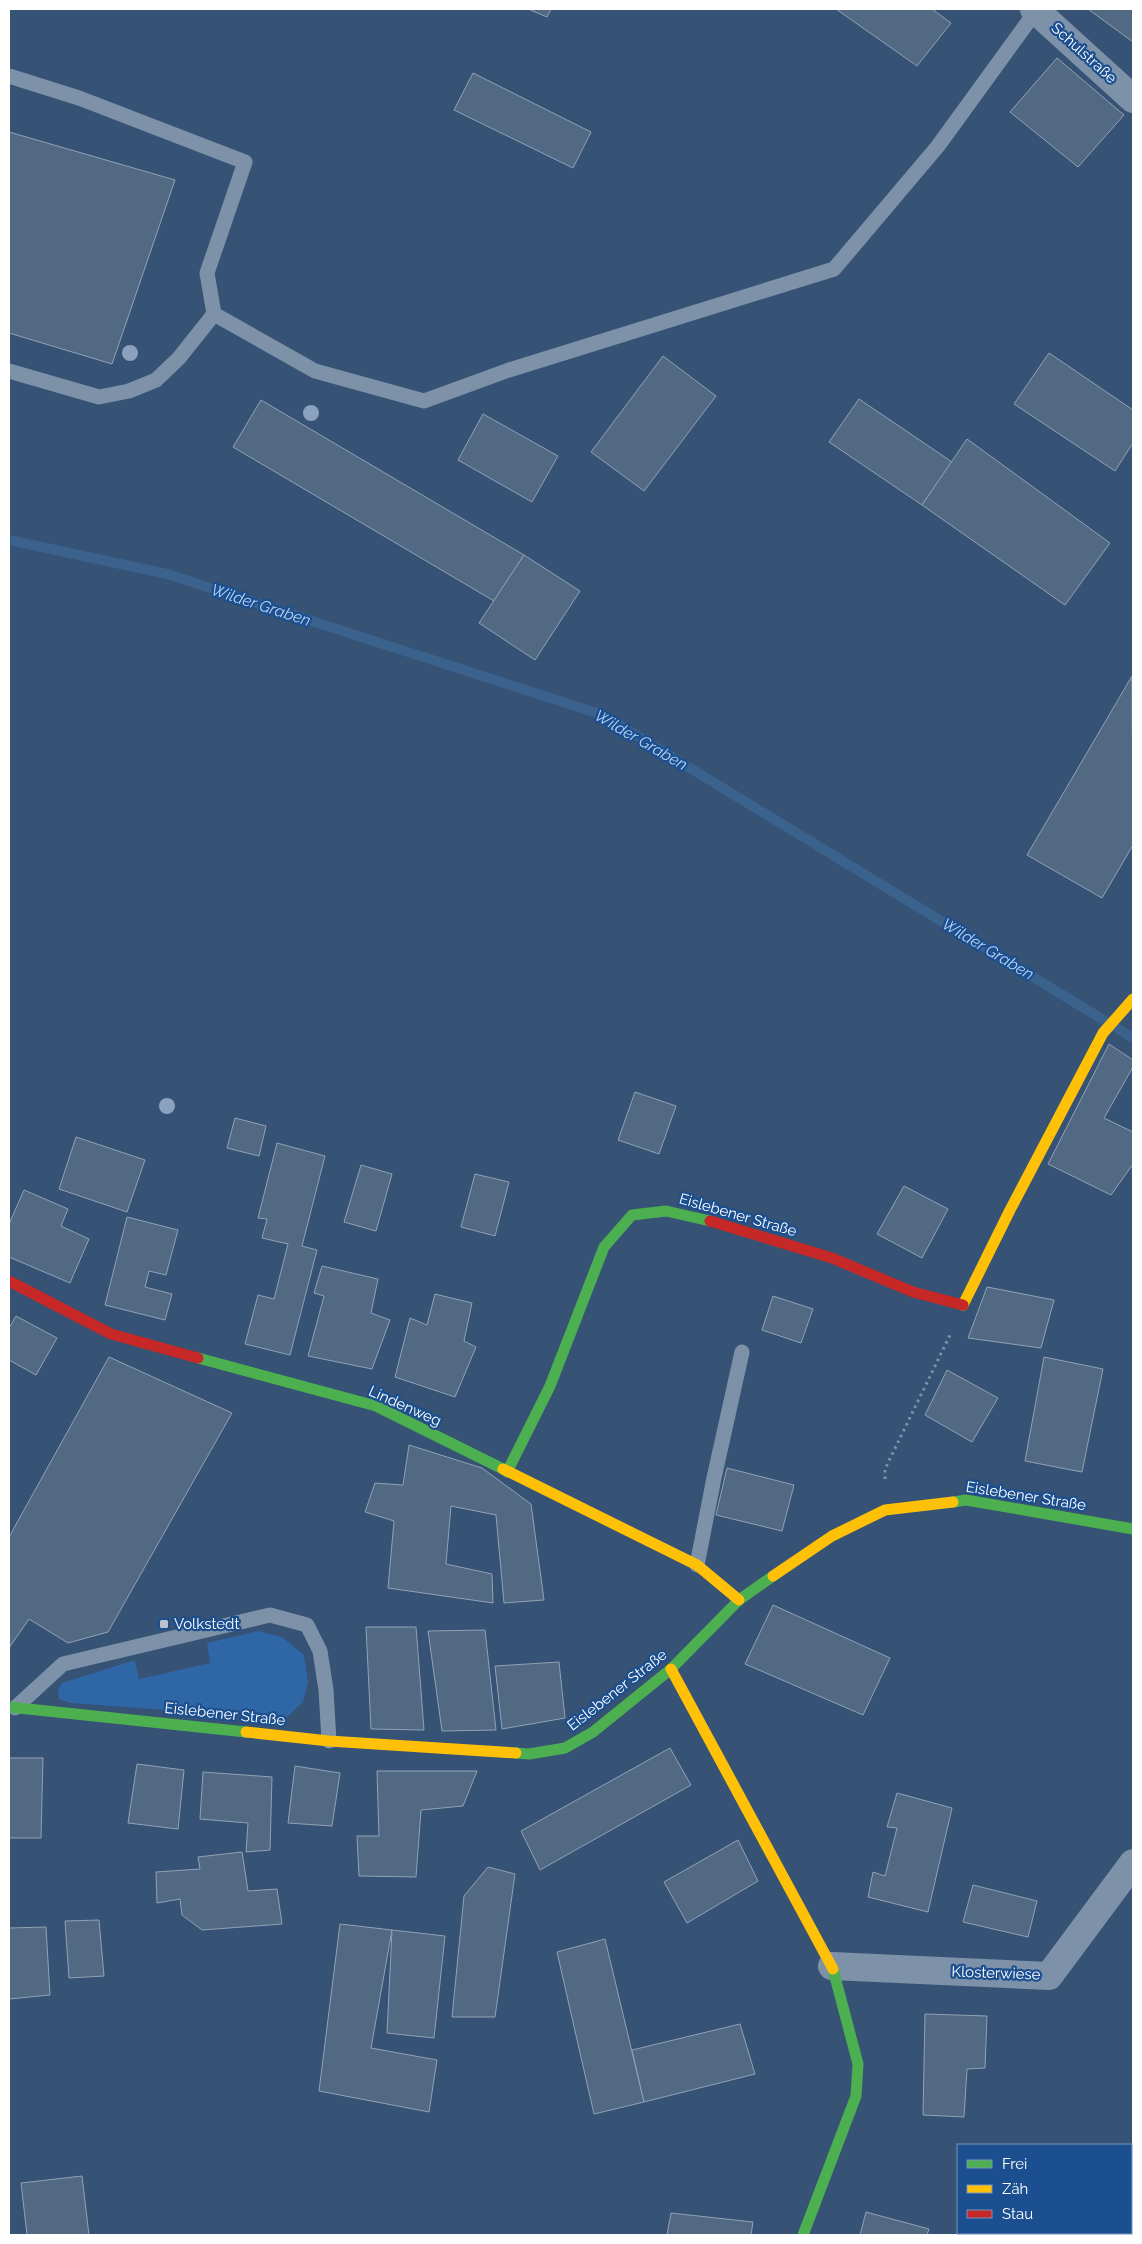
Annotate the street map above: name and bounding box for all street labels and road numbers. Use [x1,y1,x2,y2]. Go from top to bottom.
street label: Schulstraße [1048,19,1121,87]
street label: Eislebener Straße [677,1190,799,1240]
street label: Lindenweg [366,1382,444,1430]
street label: Eislebener Straße [965,1478,1088,1514]
street label: Eislebener Straße [564,1645,671,1734]
street label: Eislebener Straße [164,1699,286,1729]
street label: Klosterwiese [951,1962,1041,1984]

